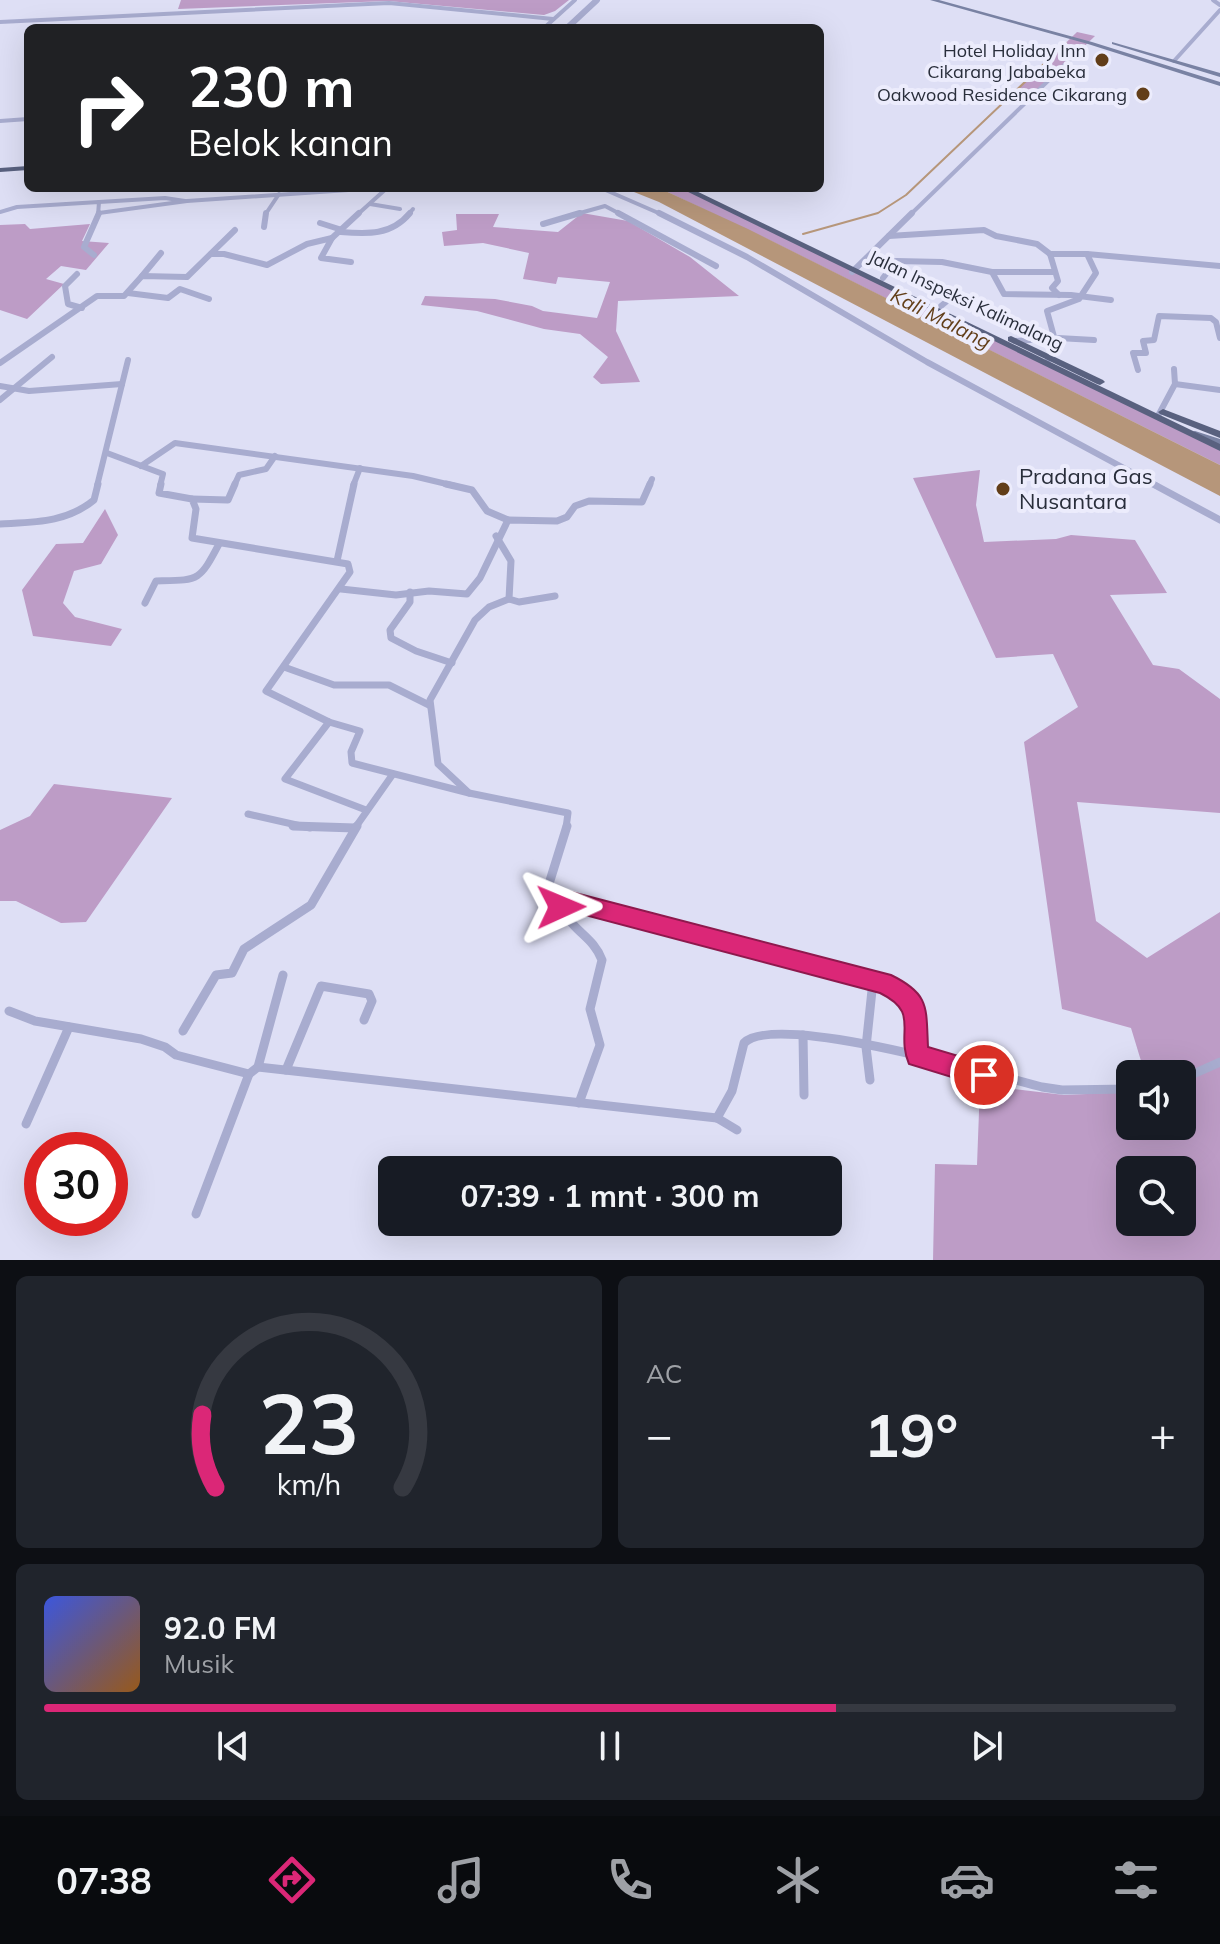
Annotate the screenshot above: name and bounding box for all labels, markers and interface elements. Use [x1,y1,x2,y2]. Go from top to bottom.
place label: Hotel Holiday Inn Cikarang Jababeka [927,39,1086,83]
text: 230 m [188,51,355,121]
marker: Hotel Holiday Inn Cikarang Jababeka [1093,51,1111,69]
icon: right [56,56,160,160]
place label: Oakwood Residence Cikarang [877,83,1127,106]
marker: Oakwood Residence Cikarang [1134,85,1152,103]
text: Belok kanan [188,120,393,165]
street label: Jalan Inspeksi Kalimalang [865,245,1067,355]
water label: Kali Malang [887,282,995,354]
place label: Pradana Gas Nusantara [1019,462,1153,515]
marker: Pradana Gas Nusantara [994,480,1012,498]
position arrow [519,865,603,949]
pin [950,1041,1018,1109]
icon: arrive [962,1053,1006,1097]
map controls [1116,1060,1196,1236]
button: sound [1116,1060,1196,1140]
speed limit sign: 30 [24,1132,128,1236]
button: search [1116,1156,1196,1236]
text: 07:39 · 1 mnt · 300 m [460,1177,760,1215]
text: AC [646,1357,683,1390]
text: 23 [259,1370,359,1475]
text: 19° [864,1397,958,1472]
text: − [646,1407,672,1462]
text: + [1150,1407,1176,1462]
text: km/h [277,1466,341,1502]
text: 92.0 FM [164,1609,277,1647]
text: Musik [164,1647,234,1680]
icon: previous [211,1724,255,1768]
icon: pause [588,1724,632,1768]
icon: next [965,1724,1009,1768]
icon: directions [264,1852,320,1908]
icon: music [433,1852,489,1908]
icon: phone [602,1852,658,1908]
icon: climate [770,1852,826,1908]
icon: car [939,1852,995,1908]
icon: filters [1108,1852,1164,1908]
text: 07:38 [56,1858,152,1903]

